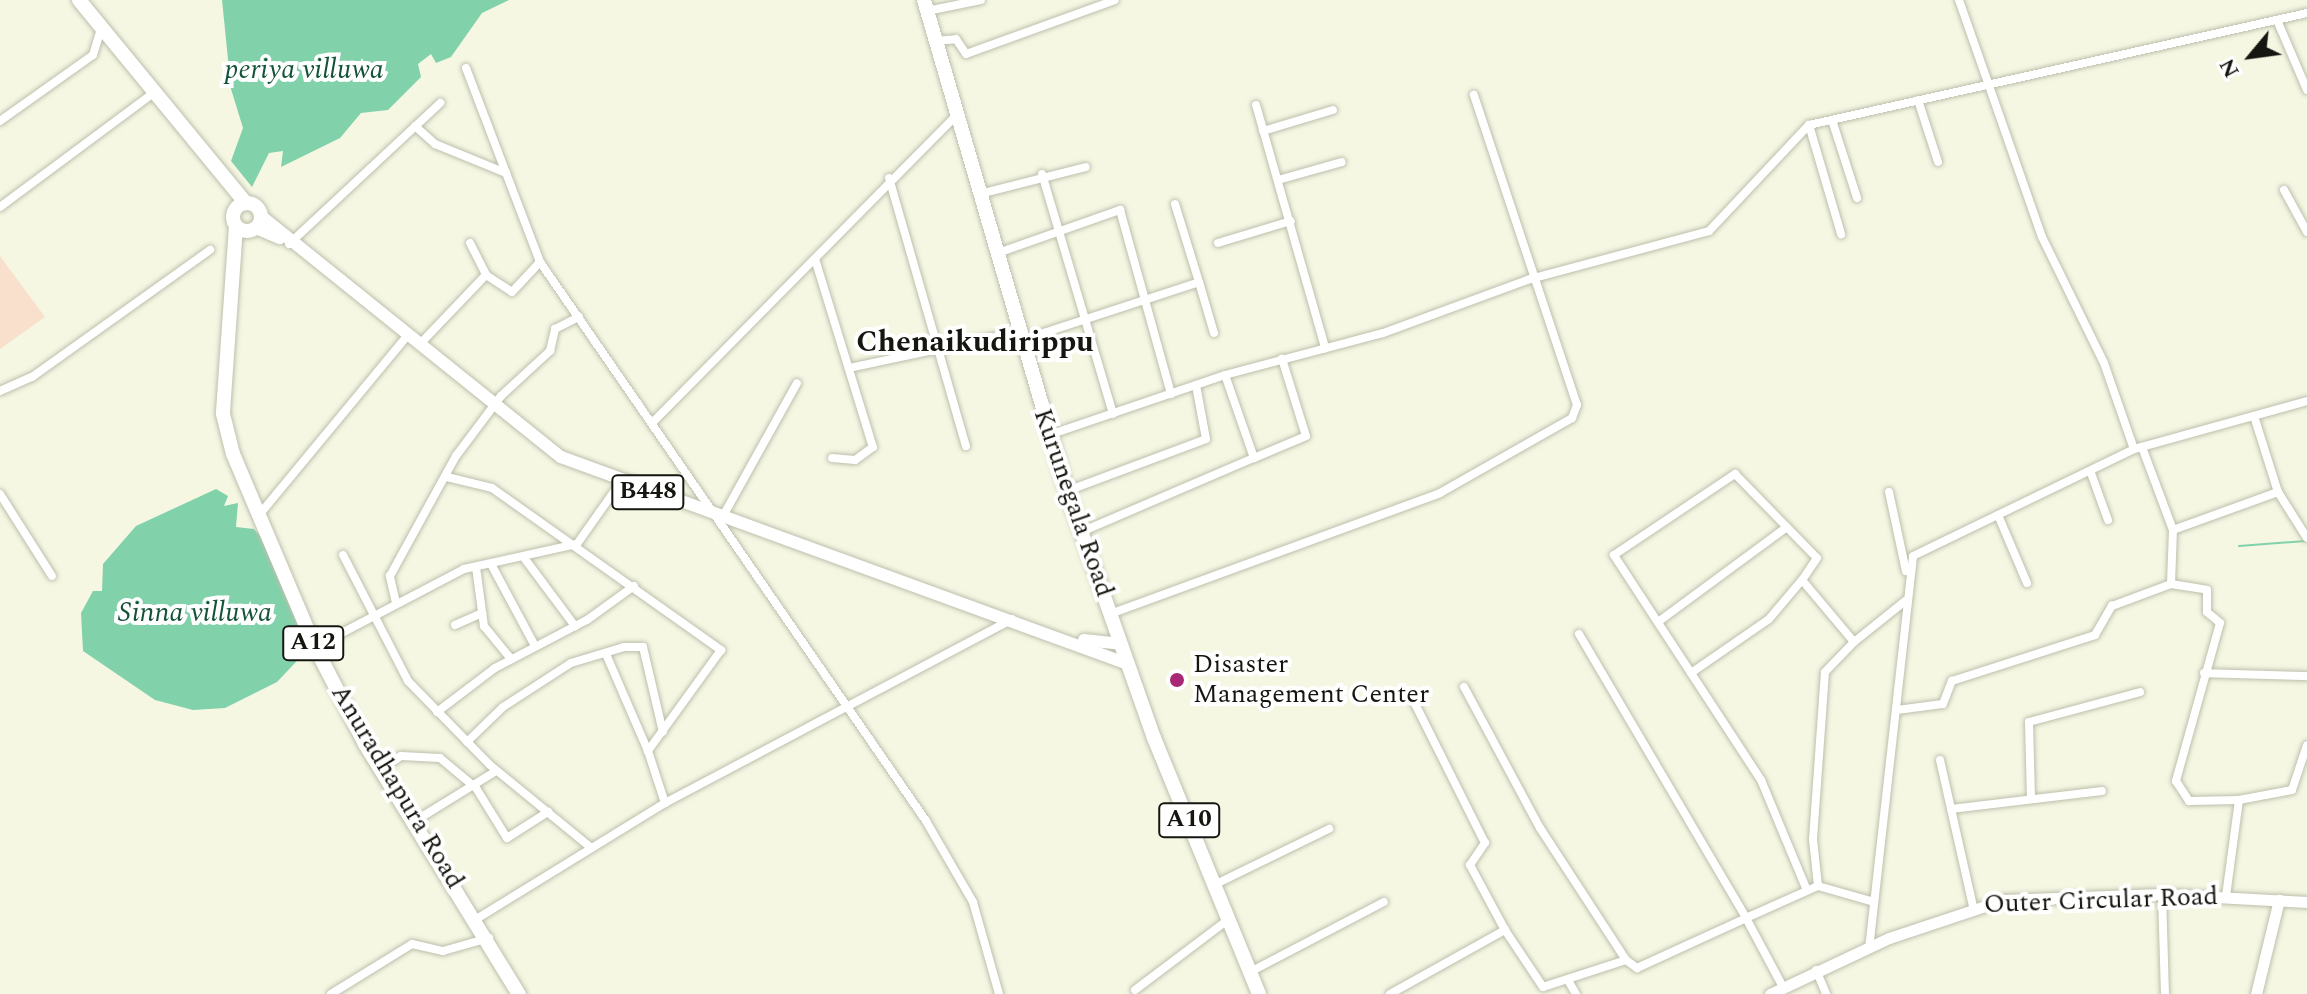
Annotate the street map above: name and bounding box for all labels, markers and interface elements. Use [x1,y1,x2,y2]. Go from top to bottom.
north arrow [2211,16,2291,96]
text: N [2211,52,2248,84]
water label: periya villuwa [224,53,384,87]
district label: Chenaikudirippu [856,324,1094,360]
street label: Kurunegala Road [1026,405,1120,601]
road number: B448 [610,472,686,512]
water label: Sinna villuwa [118,596,272,630]
road number: A12 [281,623,345,663]
place label: Disaster Management Center [1193,649,1429,710]
marker: Disaster Management Center [1168,671,1186,689]
street label: Anuradhapura Road [324,679,470,895]
road number: A10 [1157,800,1221,840]
street label: Outer Circular Road [1983,881,2219,921]

